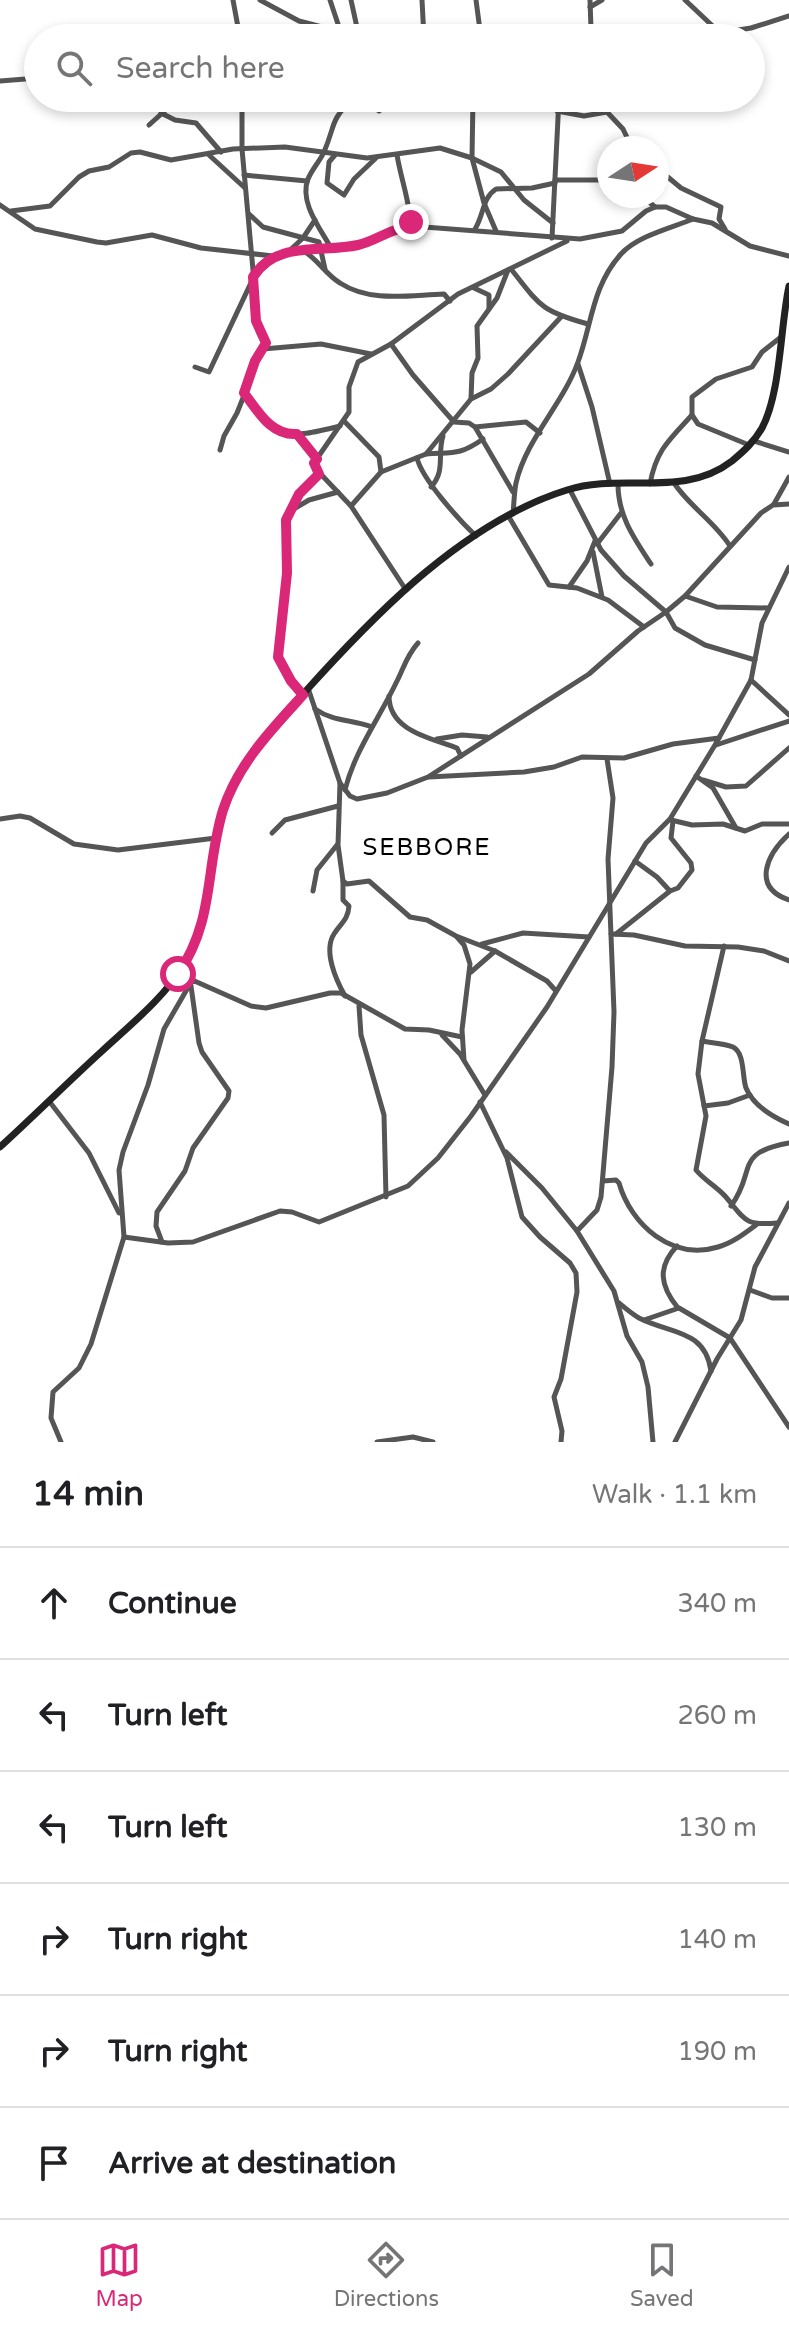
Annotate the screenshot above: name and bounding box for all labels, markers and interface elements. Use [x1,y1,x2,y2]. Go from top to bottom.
search box [24,24,765,112]
icon: search [52,46,96,90]
text: Search here [116,50,285,87]
north arrow [597,136,669,208]
route end [393,204,429,240]
district label: SEBBORE [362,833,492,862]
route start [160,956,196,992]
text: 14 min [32,1474,144,1515]
text: Walk · 1.1 km [592,1479,757,1510]
icon: ahead [32,1581,76,1625]
text: Continue [108,1585,237,1622]
text: 340 m [677,1588,757,1619]
icon: left [32,1693,76,1737]
text: Turn left [108,1697,227,1734]
text: 260 m [677,1700,757,1731]
icon: left [32,1805,76,1849]
text: Turn left [108,1809,227,1846]
text: 130 m [677,1812,757,1843]
icon: right [32,1917,76,1961]
text: Turn right [108,1921,248,1958]
text: 140 m [677,1924,757,1955]
icon: right [32,2029,76,2073]
text: Turn right [108,2033,248,2070]
text: 190 m [677,2036,757,2067]
icon: arrive [32,2141,76,2185]
text: Arrive at destination [108,2145,396,2182]
tab: Map [95,2238,143,2312]
tab: Directions [334,2238,439,2312]
tab: Saved [630,2238,694,2312]

